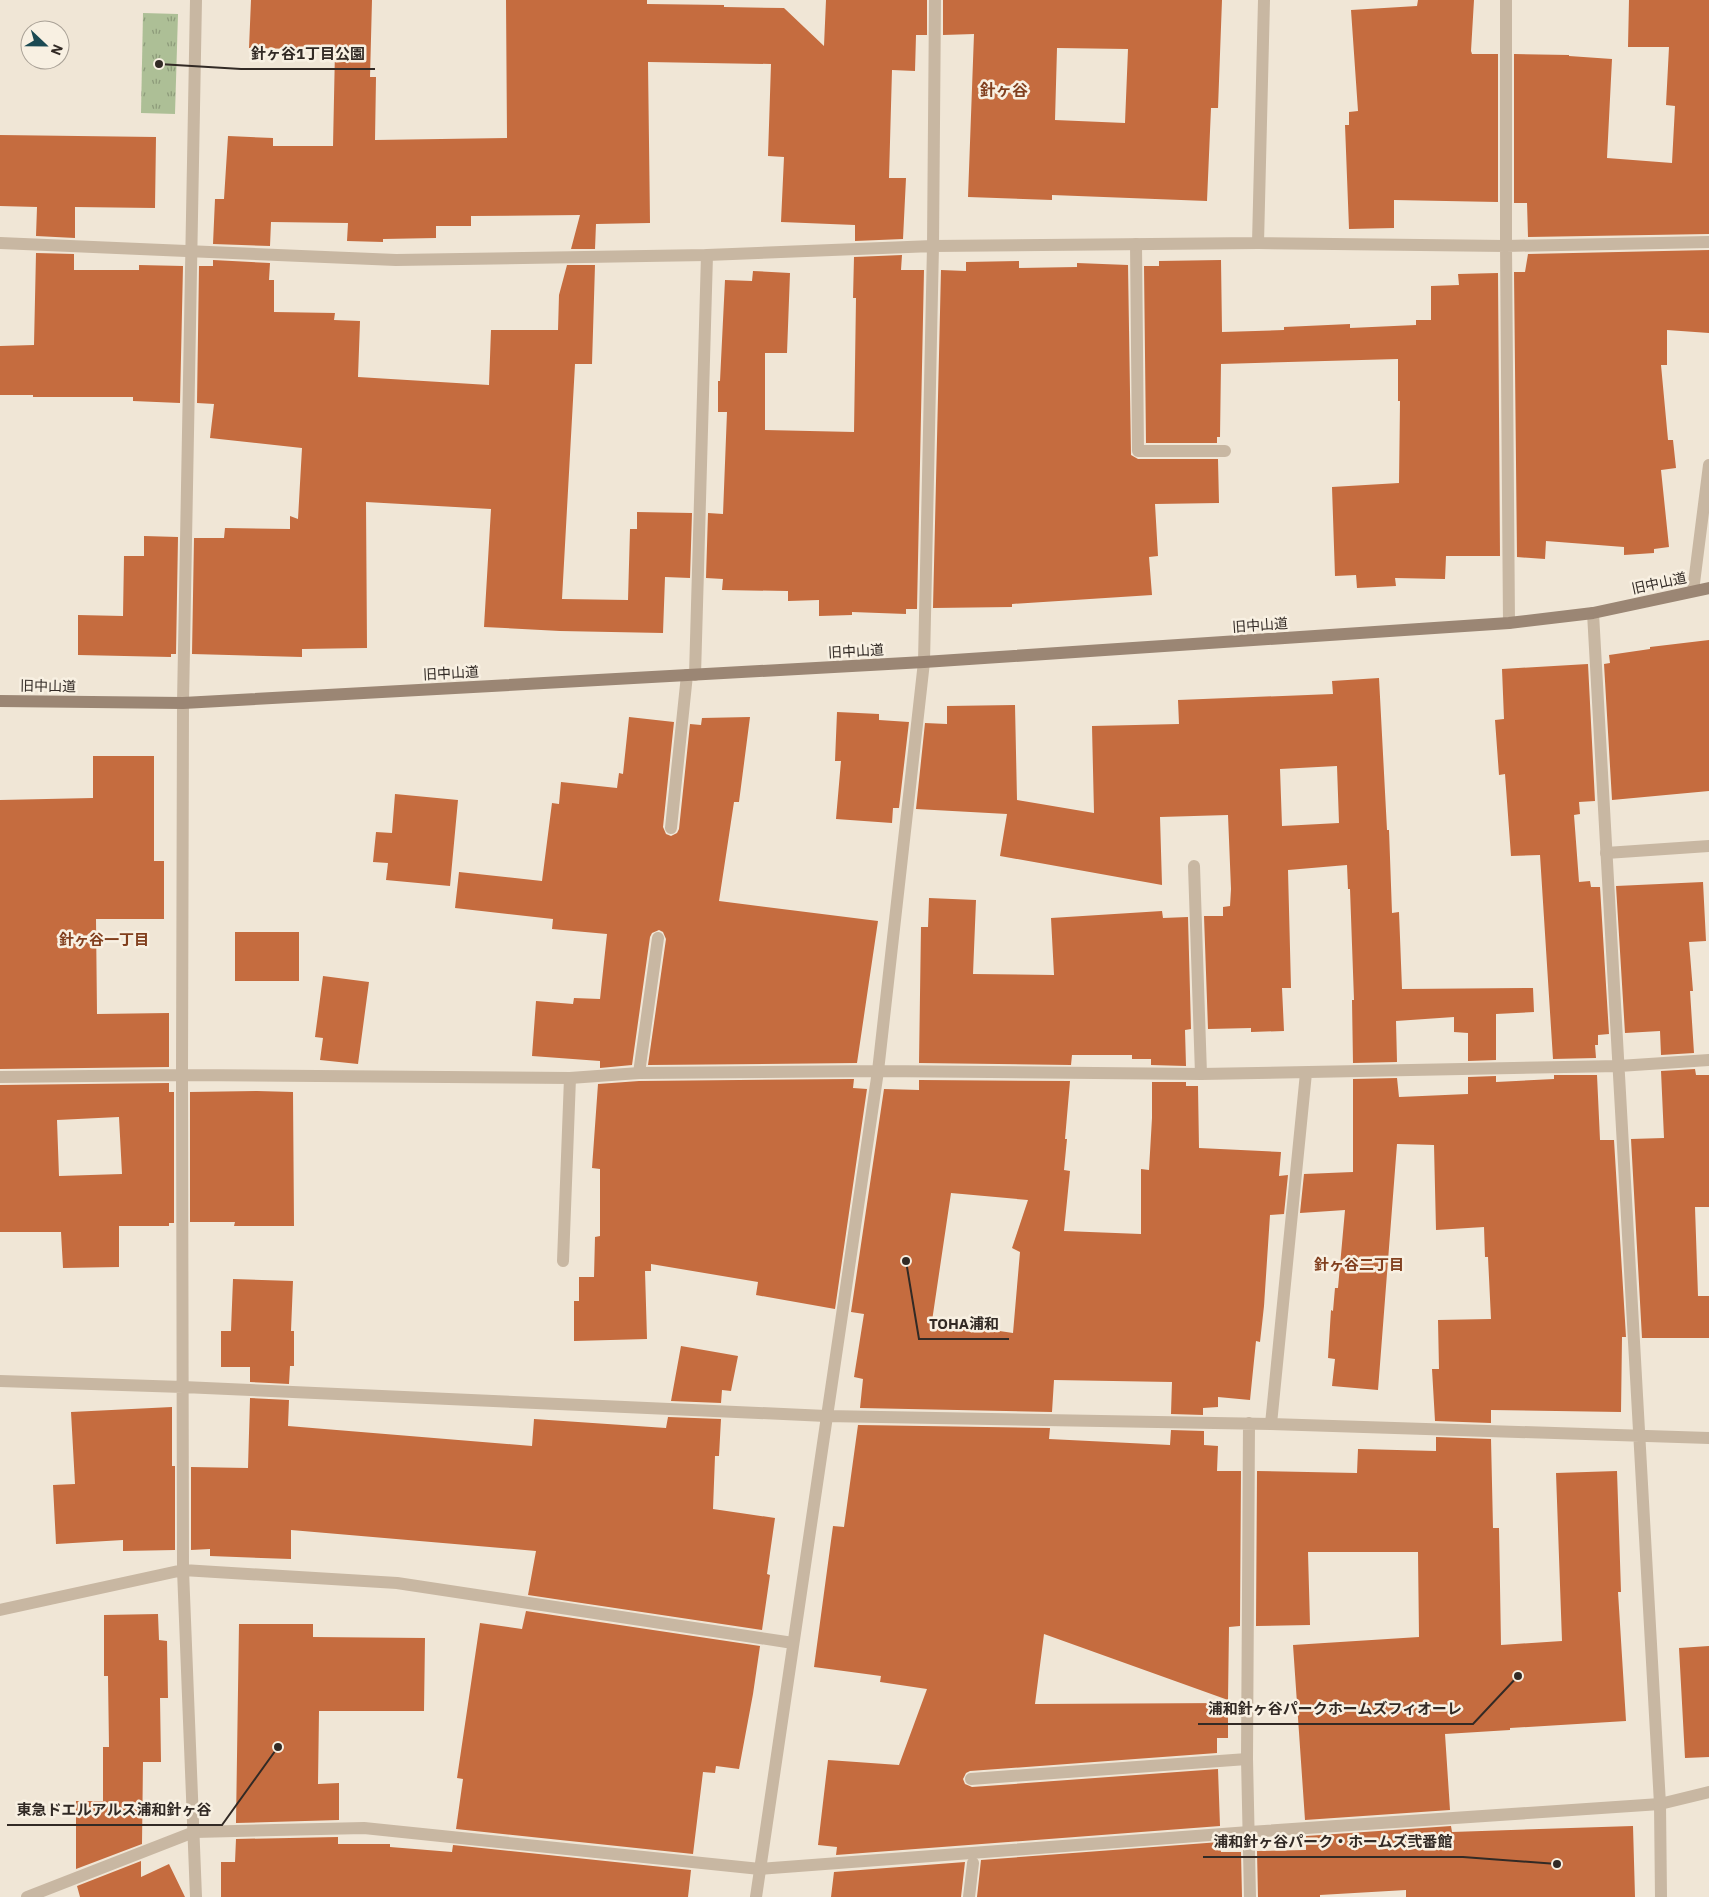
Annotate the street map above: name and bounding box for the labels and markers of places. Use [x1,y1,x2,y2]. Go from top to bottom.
callout: 針ヶ谷1丁目公園 [241,39,375,69]
callout: TOHA浦和 [919,1309,1009,1339]
callout: 浦和針ヶ谷パークホームズフィオーレ [1198,1694,1473,1724]
callout: 東急ドエルアルス浦和針ヶ谷 [7,1795,222,1825]
callout: 浦和針ヶ谷パーク・ホームズ弐番館 [1203,1827,1463,1857]

